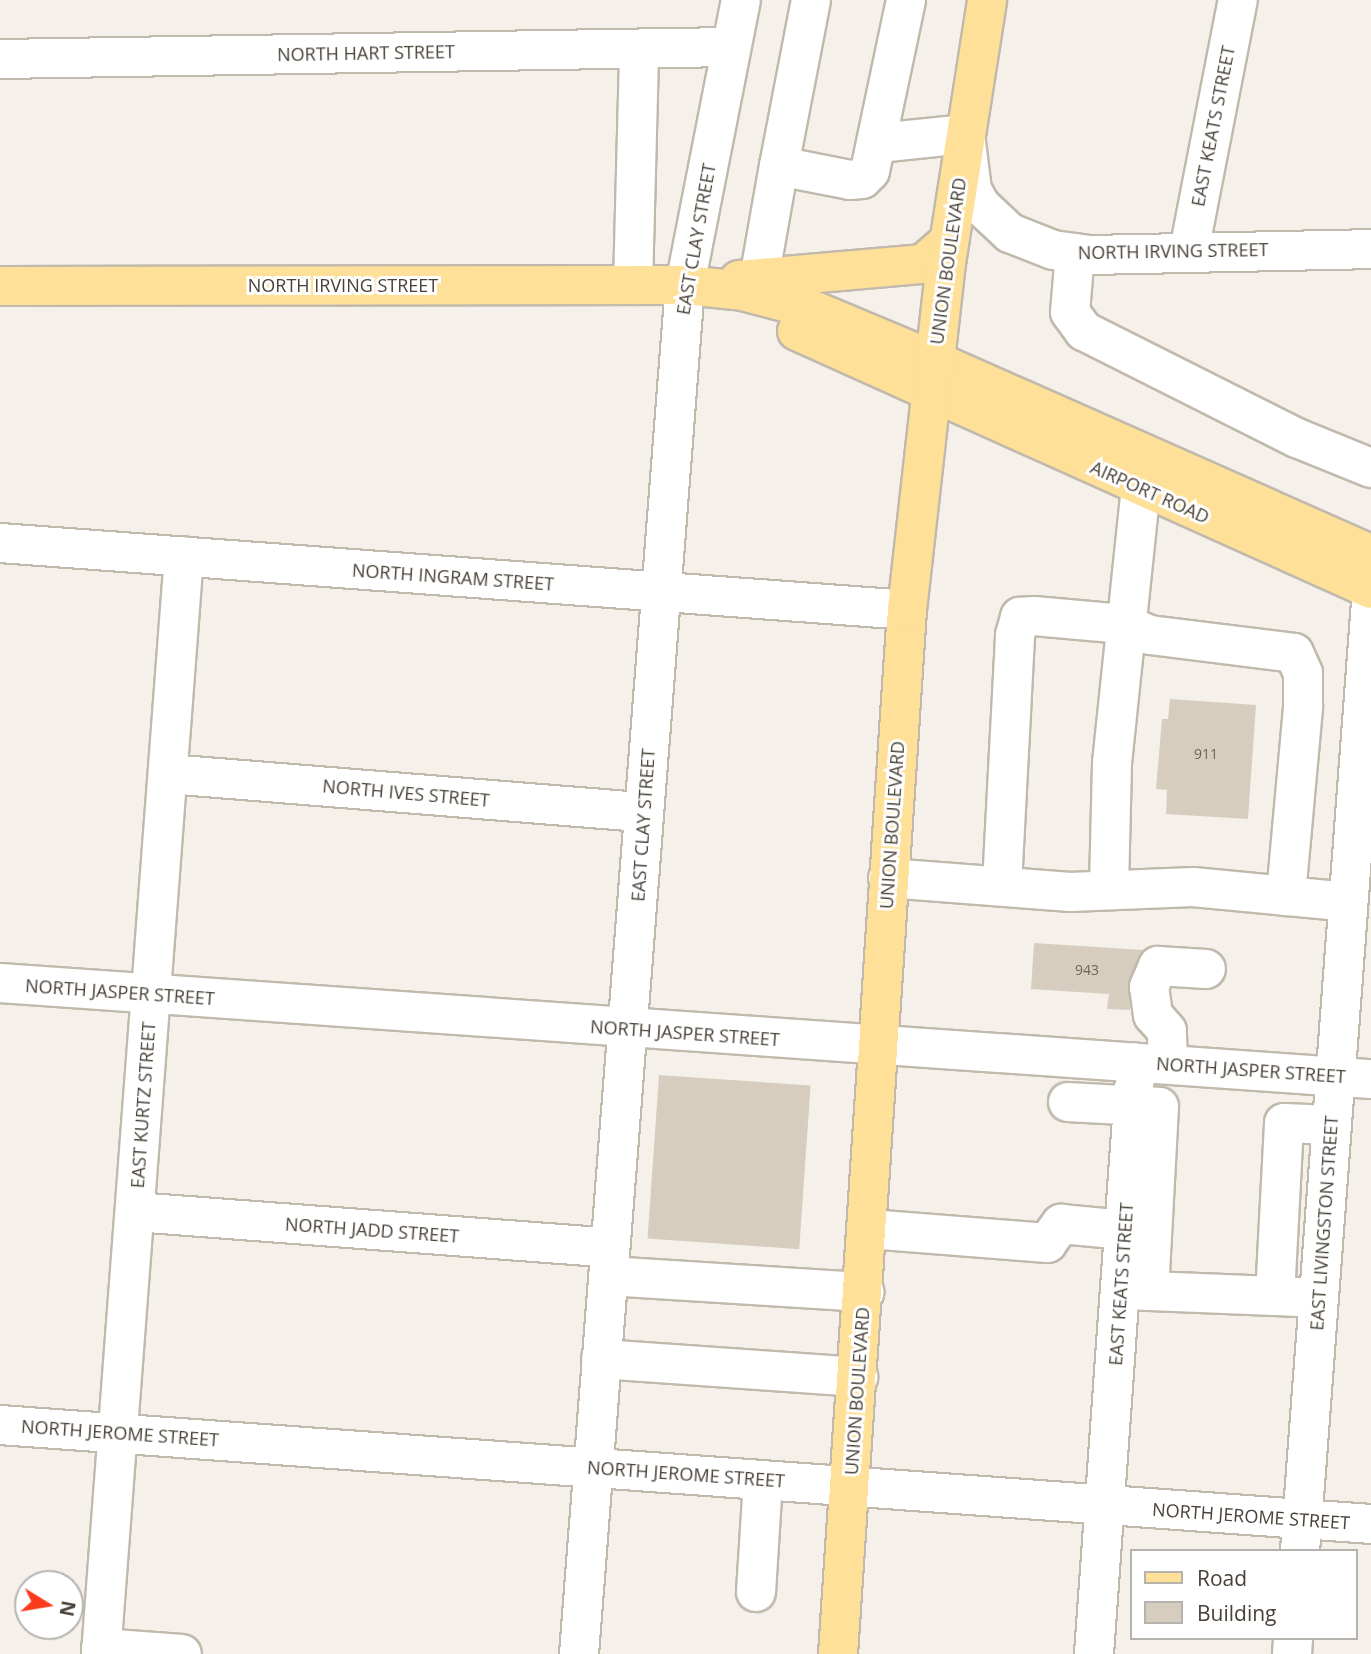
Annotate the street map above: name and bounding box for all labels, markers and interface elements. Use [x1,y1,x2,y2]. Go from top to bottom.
street label: NORTH HART STREET [277,41,455,65]
street label: EAST KEATS STREET [1187,44,1239,208]
street label: EAST CLAY STREET [672,162,720,316]
street label: UNION BOULEVARD [926,176,970,346]
street label: NORTH IRVING STREET [1078,239,1268,263]
street label: NORTH IRVING STREET [248,274,438,296]
street label: AIRPORT ROAD [1087,456,1213,528]
street label: NORTH INGRAM STREET [351,559,555,595]
street label: UNION BOULEVARD [875,740,909,910]
house number: 911 [1194,746,1218,762]
street label: EAST CLAY STREET [627,748,659,902]
street label: NORTH IVES STREET [322,775,490,811]
house number: 943 [1075,962,1099,978]
street label: NORTH JASPER STREET [24,975,216,1009]
street label: NORTH JASPER STREET [589,1016,781,1050]
street label: EAST KURTZ STREET [126,1021,160,1189]
street label: NORTH JASPER STREET [1155,1053,1347,1087]
street label: EAST LIVINGSTON STREET [1306,1115,1342,1331]
street label: EAST KEATS STREET [1105,1202,1137,1366]
street label: NORTH JADD STREET [284,1213,460,1247]
street label: UNION BOULEVARD [840,1306,874,1476]
street label: NORTH JEROME STREET [20,1415,220,1451]
street label: NORTH JEROME STREET [586,1456,786,1492]
street label: NORTH JEROME STREET [1151,1498,1351,1534]
legend [1130,1549,1357,1640]
text: Road [1197,1564,1247,1592]
north arrow [14,1570,84,1640]
text: N [53,1599,82,1619]
text: Building [1197,1599,1276,1627]

